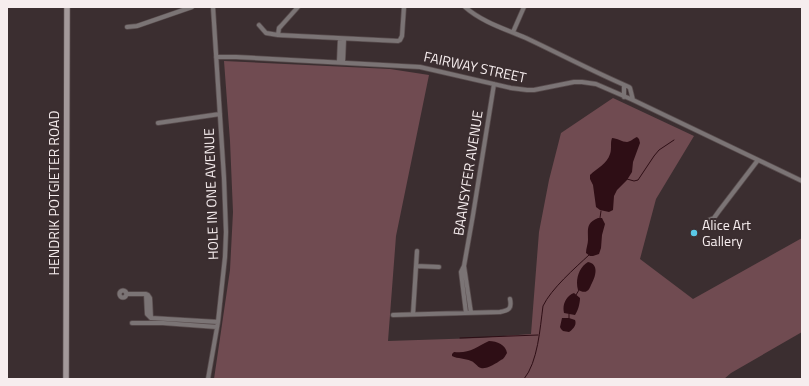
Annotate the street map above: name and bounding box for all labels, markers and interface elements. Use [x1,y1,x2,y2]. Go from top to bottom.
street label: FAIRWAY STREET [422,45,529,88]
street label: BAANSYFER AVENUE [447,109,488,237]
street label: HENDRIK POTGIETER ROAD [43,111,64,275]
street label: HOLE IN ONE AVENUE [198,128,223,260]
place label: Alice Art Gallery [702,214,751,251]
marker: Alice Art Gallery [689,228,699,238]

